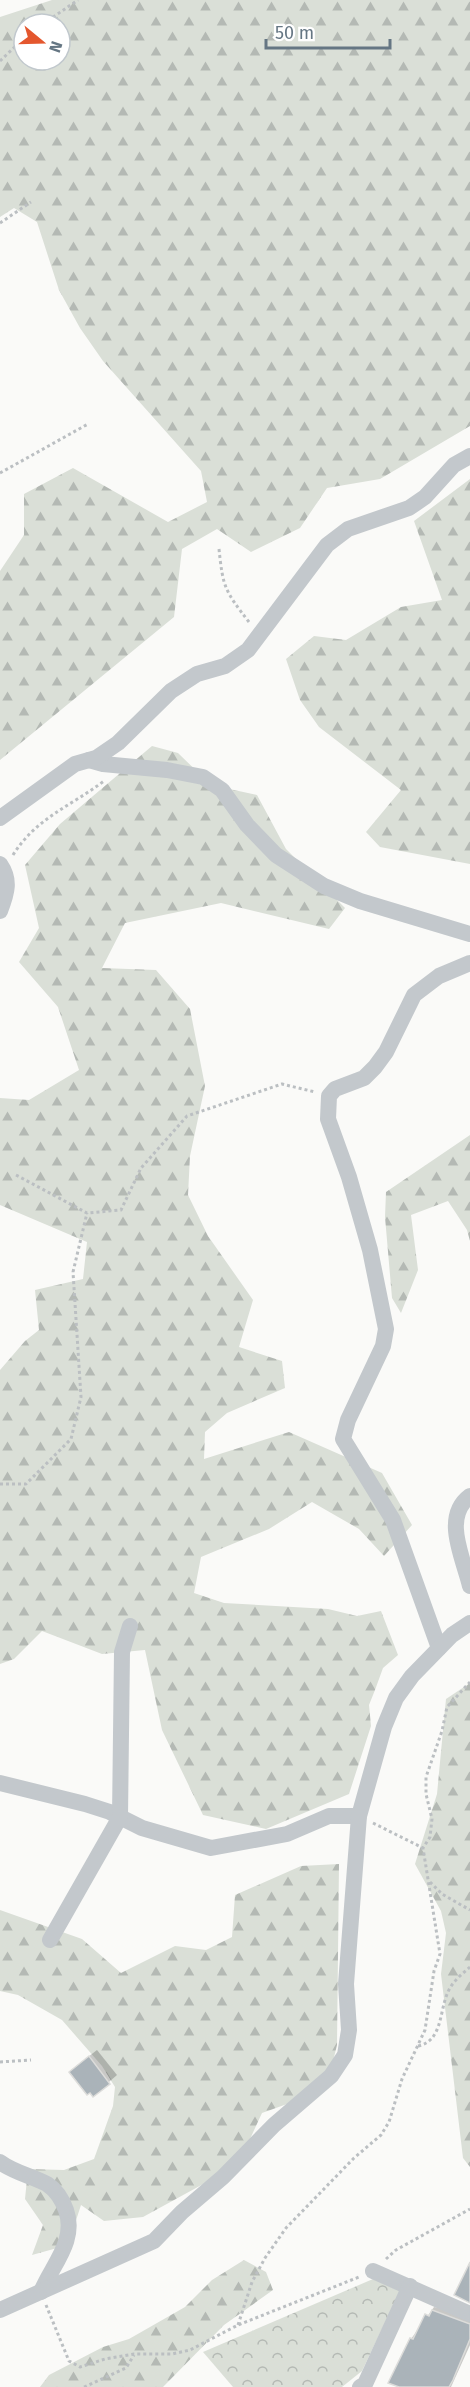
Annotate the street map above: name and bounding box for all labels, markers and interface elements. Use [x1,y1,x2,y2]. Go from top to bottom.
north arrow [12,12,72,72]
scale bar [266,12,390,50]
text: 50 m [275,22,314,44]
text: N [45,39,66,55]

